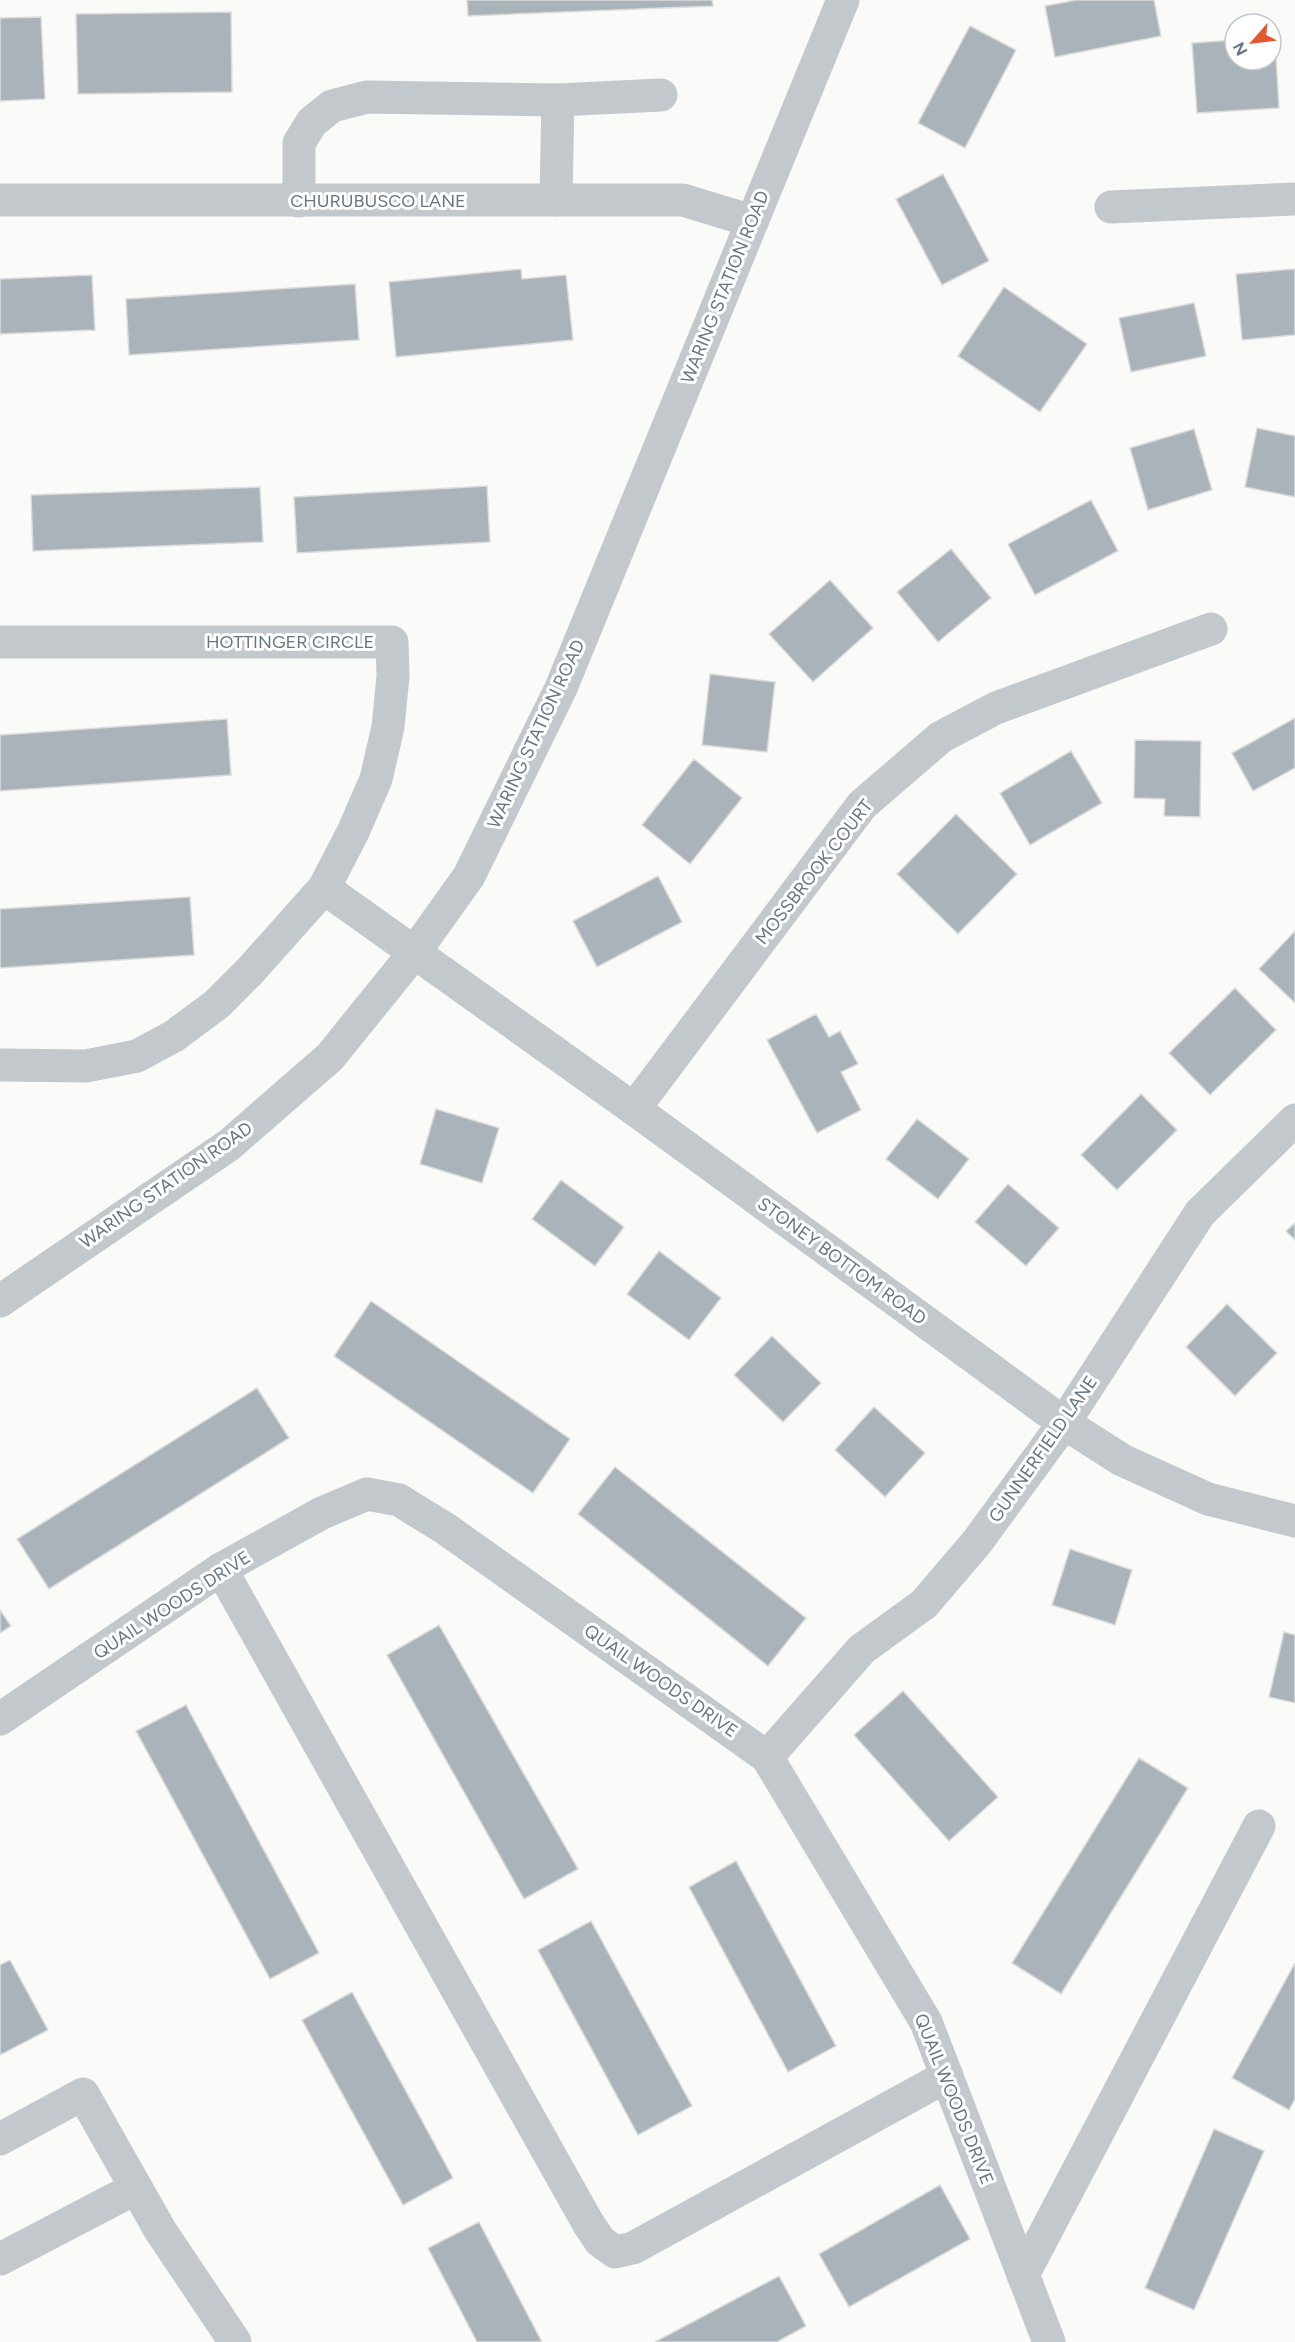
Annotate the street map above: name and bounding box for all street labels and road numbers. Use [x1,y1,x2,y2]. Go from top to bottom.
street label: WARING STATION ROAD [676,187,774,387]
street label: CHURUBUSCO LANE [290,190,466,212]
street label: HOTTINGER CIRCLE [206,631,374,653]
street label: WARING STATION ROAD [483,636,589,832]
street label: MOSSBROOK COURT [751,795,877,949]
street label: WARING STATION ROAD [75,1117,257,1253]
street label: STONEY BOTTOM ROAD [753,1192,931,1330]
street label: GUNNERFIELD LANE [984,1371,1102,1527]
street label: QUAIL WOODS DRIVE [90,1546,254,1664]
street label: QUAIL WOODS DRIVE [580,1620,742,1742]
street label: QUAIL WOODS DRIVE [910,2010,998,2188]

